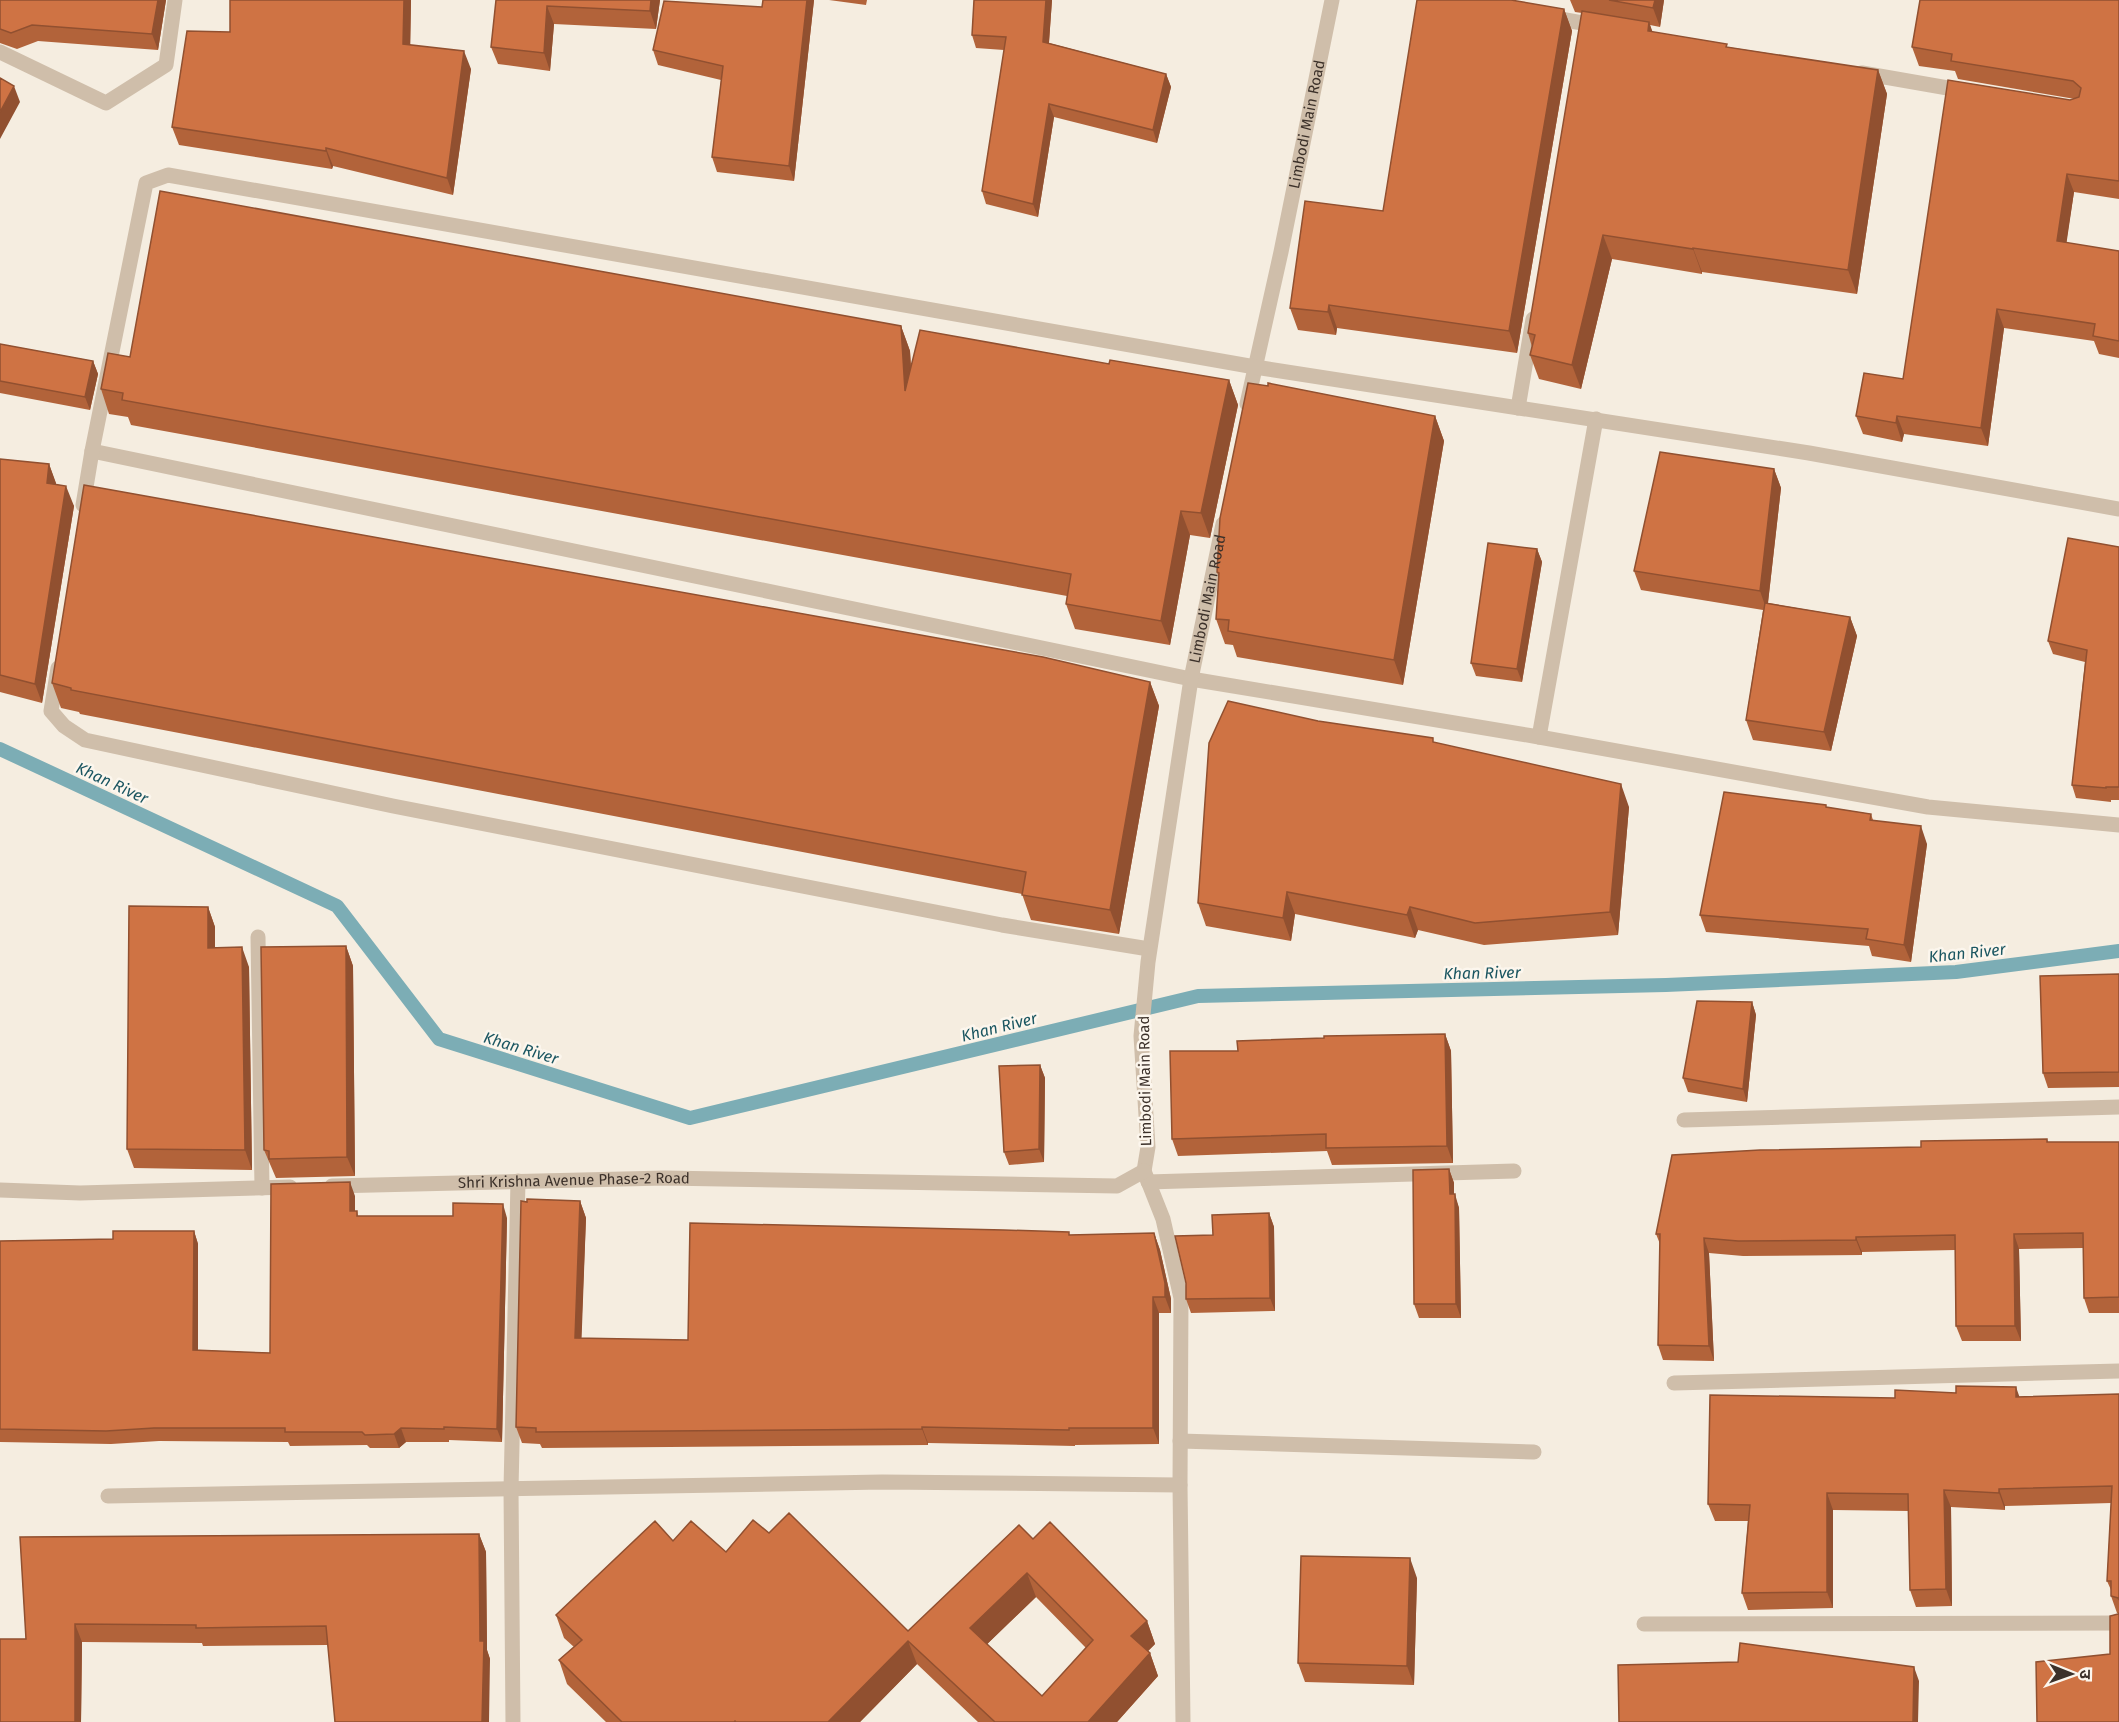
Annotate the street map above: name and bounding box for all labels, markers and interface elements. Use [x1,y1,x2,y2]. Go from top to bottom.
street label: Limbodi Main Road [1285,58,1329,190]
street label: Limbodi Main Road [1185,533,1230,665]
water label: Khan River [73,758,152,808]
water label: Khan River [1928,939,2007,966]
water label: Khan River [1443,963,1522,983]
water label: Khan River [959,1008,1040,1046]
street label: Limbodi Main Road [1135,1015,1155,1147]
water label: Khan River [481,1028,562,1069]
street label: Shri Krishna Avenue Phase-2 Road [458,1169,690,1192]
north arrow [2041,1644,2101,1704]
text: उ [2076,1669,2095,1680]

